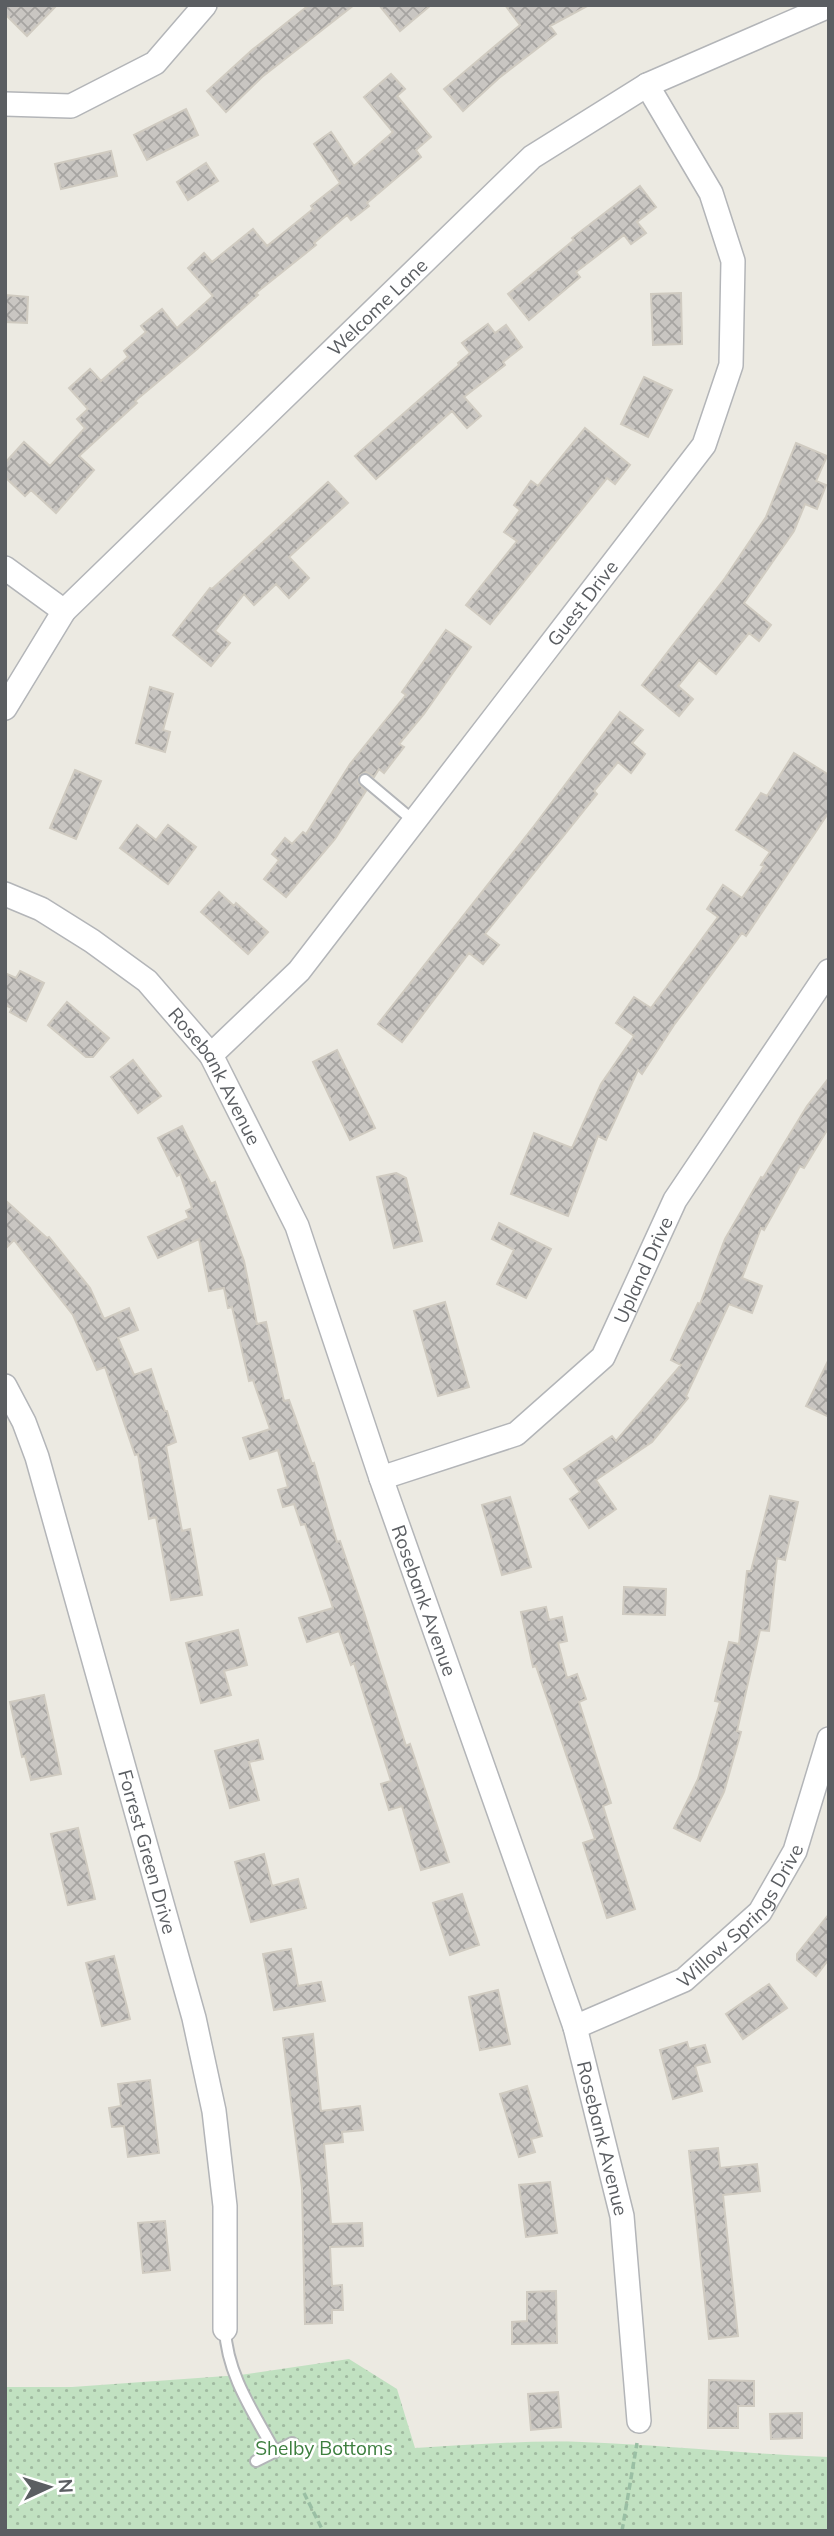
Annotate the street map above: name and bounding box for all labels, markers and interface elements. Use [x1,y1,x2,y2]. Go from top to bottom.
street label: Welcome Lane [322,253,432,361]
street label: Guest Drive [542,555,623,651]
street label: Rosebank Avenue [163,1002,266,1149]
street label: Upland Drive [608,1213,678,1327]
street label: Rosebank Avenue [387,1522,462,1679]
street label: Forrest Green Drive [113,1767,182,1937]
street label: Willow Springs Drive [672,1842,808,1993]
street label: Rosebank Avenue [572,2058,633,2218]
park label: Shelby Bottoms [255,2436,393,2460]
north arrow [14,2452,84,2522]
text: N [53,2478,78,2494]

